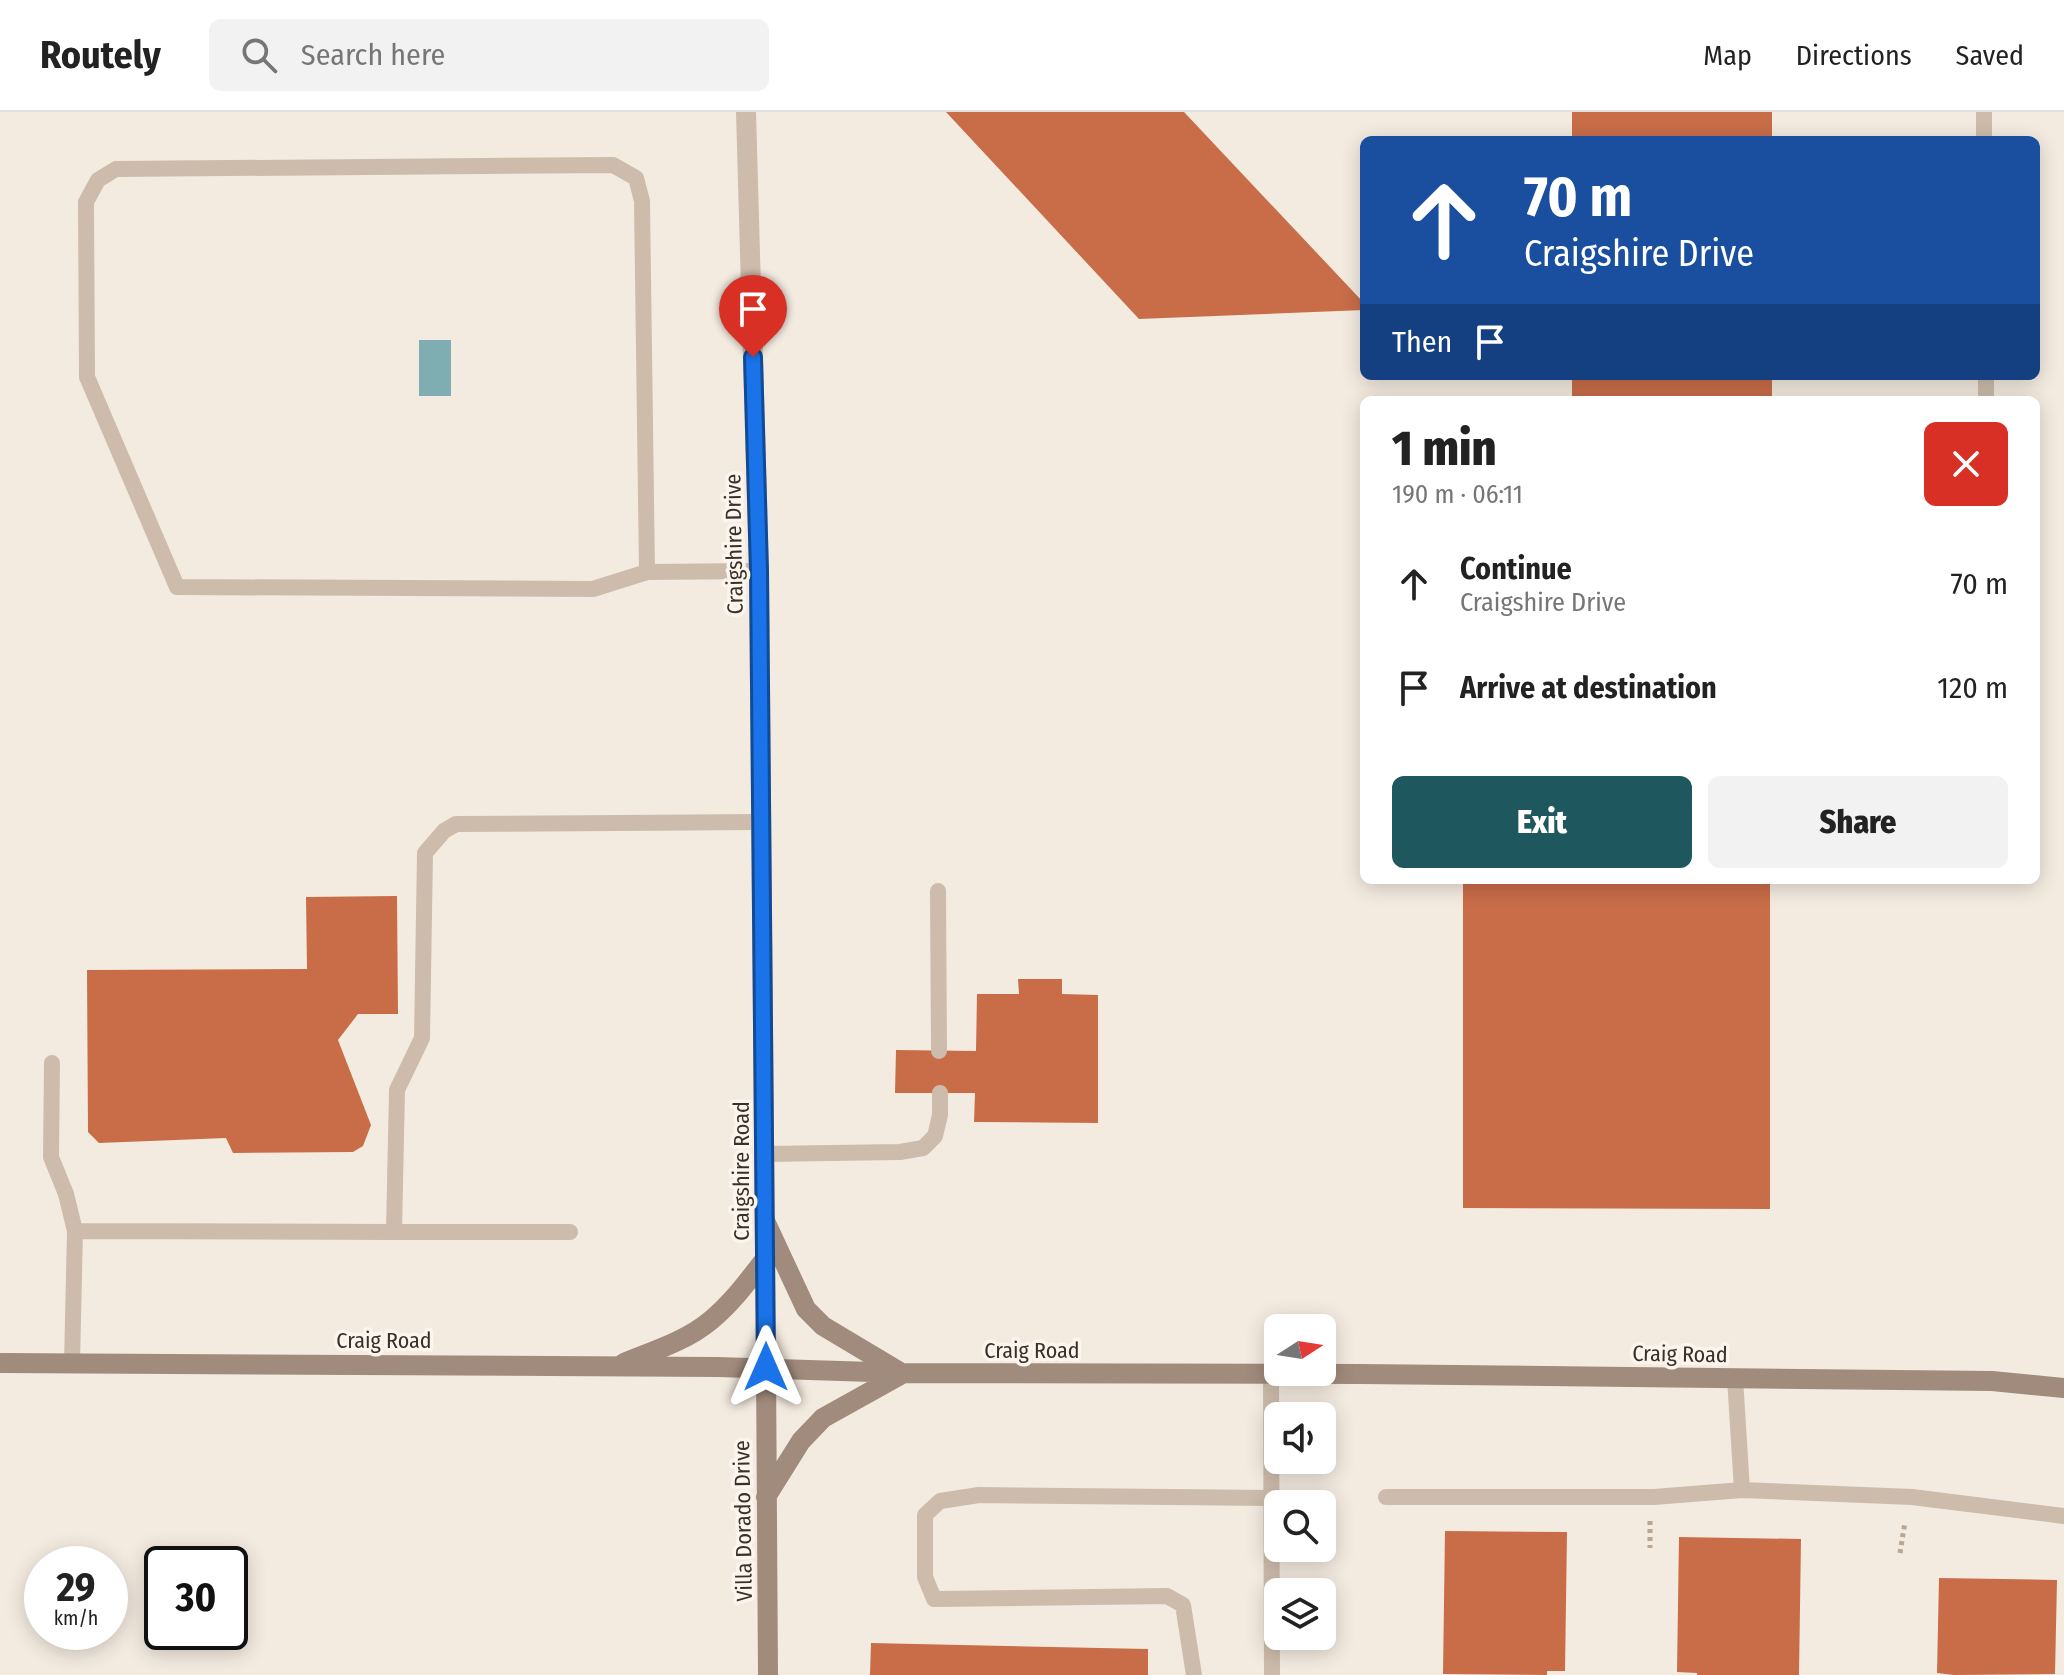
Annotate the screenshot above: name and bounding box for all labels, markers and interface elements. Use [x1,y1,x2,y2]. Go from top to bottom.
search box [209,19,769,91]
text: Routely [40,32,161,78]
icon: search [237,33,281,77]
text: Search here [301,37,445,73]
text: Map [1703,39,1752,72]
text: Directions [1796,39,1912,72]
text: Saved [1956,39,2024,72]
text: 70 m [1524,164,1632,231]
icon: ahead [1392,168,1496,272]
text: Craigshire Drive [1524,232,1754,276]
pin [719,275,787,357]
icon: arrive [731,287,775,331]
icon: arrive [1468,320,1512,364]
text: Then [1392,324,1452,360]
text: 1 min [1392,420,1496,478]
button: close [1924,422,2008,506]
street label: Craigshire Drive [719,473,749,615]
text: 190 m · 06:11 [1392,479,1523,510]
text: Continue [1460,551,1572,587]
icon: ahead [1392,562,1436,606]
text: 70 m [1950,566,2008,602]
text: Craigshire Drive [1460,587,1626,618]
icon: arrive [1392,666,1436,710]
text: Arrive at destination [1460,670,1717,706]
text: 120 m [1937,670,2008,706]
button: Exit [1392,776,1692,868]
button: Share [1708,776,2008,868]
street label: Craigshire Road [728,1101,755,1241]
north arrow [1264,1314,1336,1386]
map controls [1264,1314,1336,1650]
position arrow [724,1325,808,1409]
street label: Craig Road [336,1327,432,1354]
street label: Craig Road [984,1337,1080,1364]
street label: Craig Road [1632,1340,1728,1368]
button: sound [1264,1402,1336,1474]
street label: Villa Dorado Drive [728,1440,758,1602]
button: search [1264,1490,1336,1562]
speed limit sign: 30 [144,1546,248,1650]
text: 29 [56,1564,95,1612]
button: layers [1264,1578,1336,1650]
text: km/h [54,1606,98,1630]

